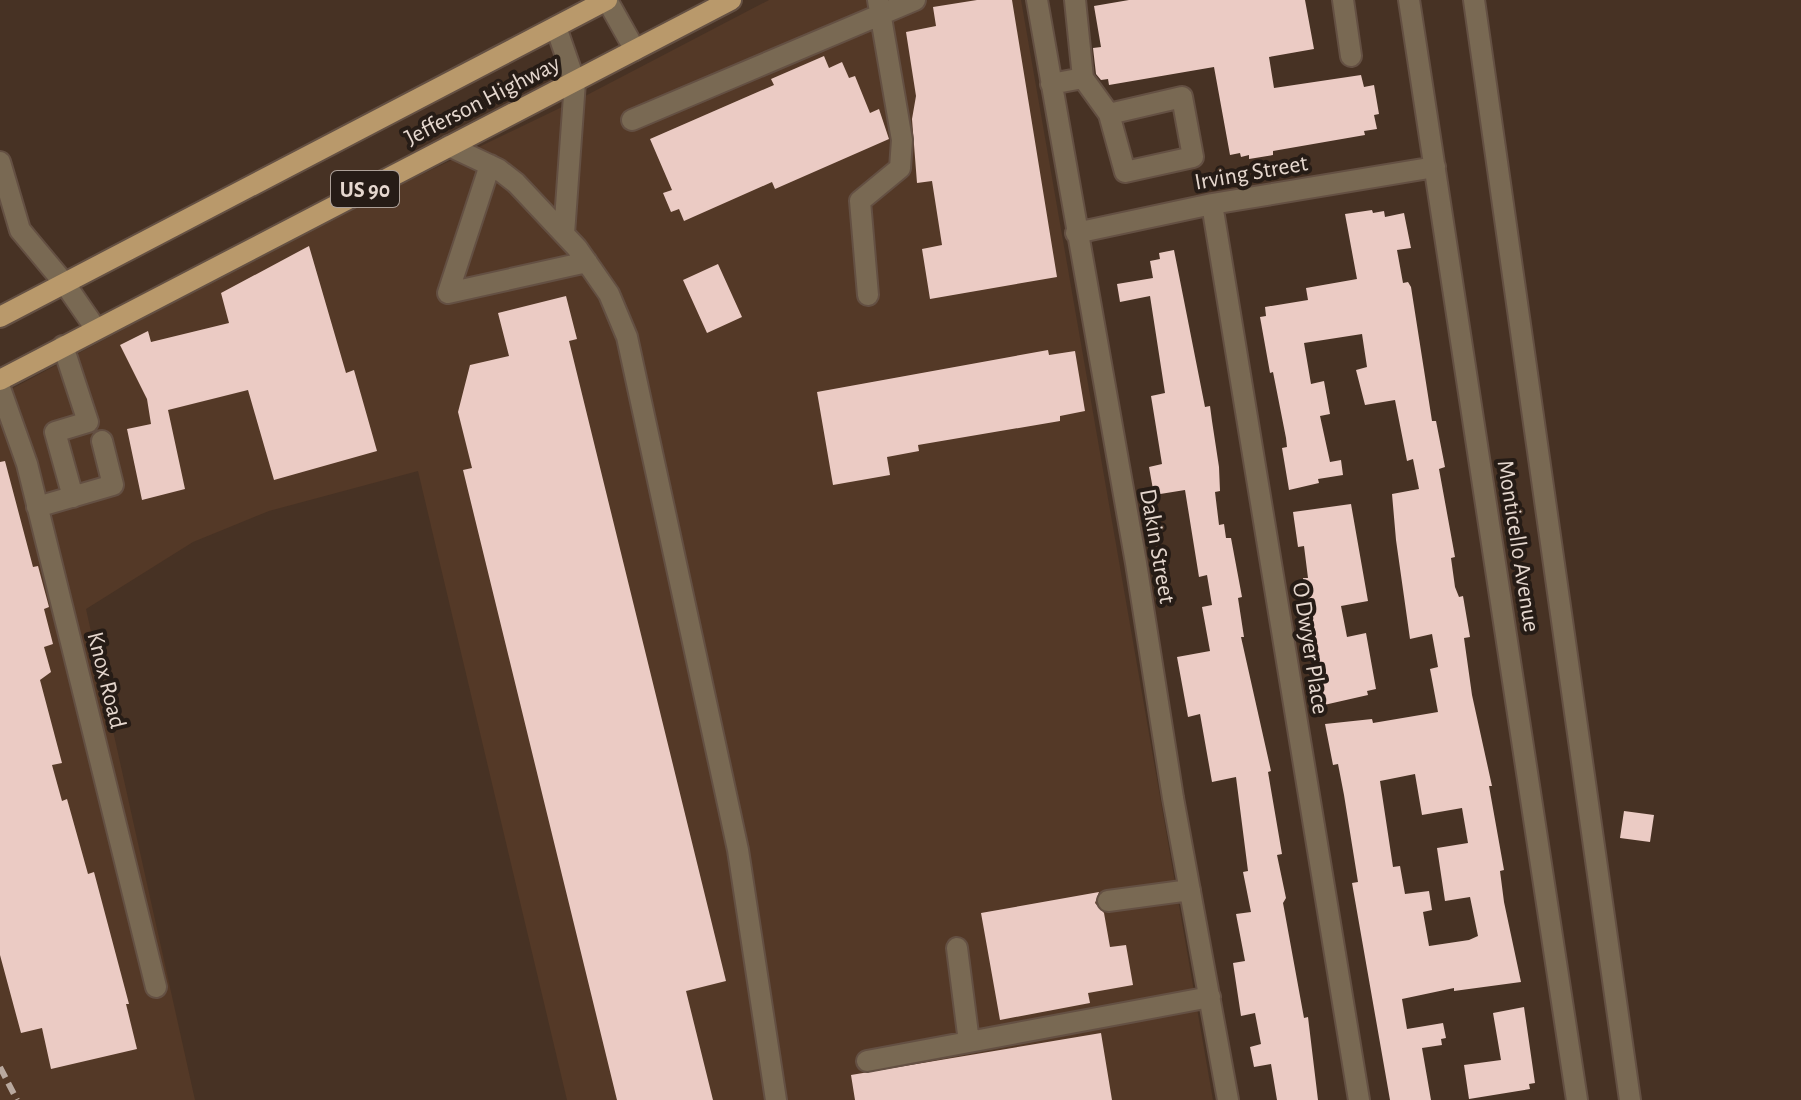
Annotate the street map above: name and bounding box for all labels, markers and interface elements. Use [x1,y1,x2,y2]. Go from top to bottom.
street label: Jefferson Highway [401,52,564,150]
street label: Irving Street [1193,151,1310,195]
road number: US 90 [331,171,399,207]
street label: Monticello Avenue [1493,458,1543,634]
street label: Dakin Street [1135,487,1179,606]
street label: O Dwyer Place [1288,580,1332,716]
street label: Knox Road [82,629,130,731]

